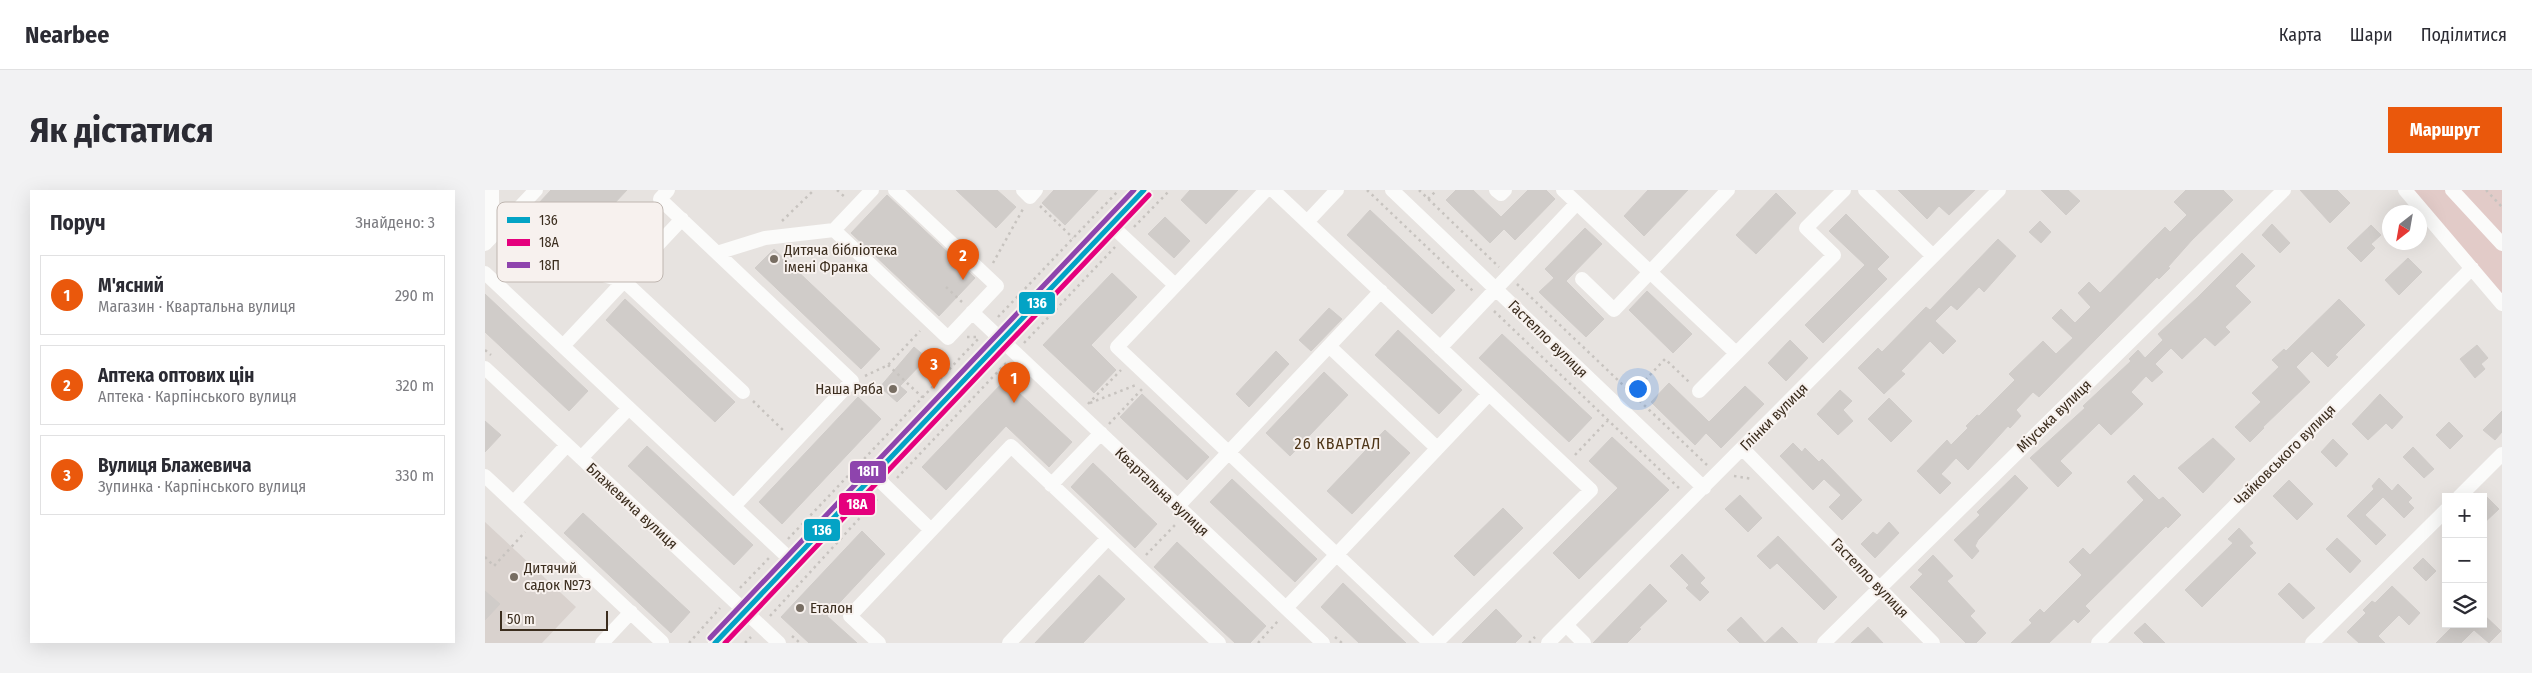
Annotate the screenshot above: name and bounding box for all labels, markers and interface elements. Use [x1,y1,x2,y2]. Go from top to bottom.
text: Nearbee [25,21,109,49]
text: Карта [2279,24,2322,46]
text: Шари [2350,24,2393,46]
text: Поділитися [2421,24,2507,46]
button: Маршрут [2388,107,2502,153]
text: Як дістатися [30,109,214,151]
legend [497,202,663,282]
north arrow [2382,205,2427,250]
text: Поруч [50,210,106,236]
text: 136 [539,212,558,229]
text: Знайдено: 3 [355,213,435,232]
text: 18А [539,234,559,251]
pin: 2 [947,239,979,280]
place label: Дитяча бібліотека імені Франка [783,241,897,276]
marker: Дитяча бібліотека імені Франка [768,253,780,265]
text: 18П [539,257,560,274]
text: М'ясний [98,274,164,297]
text: 1 [64,286,70,305]
text: 290 m [395,286,434,305]
line badge: 136 [1018,291,1056,315]
text: 136 [1027,295,1047,312]
street label: Гастелло вулиця [1504,296,1592,382]
text: Магазин · Квартальна вулиця [98,297,296,316]
pin: 3 [918,348,950,389]
pin: 1 [998,362,1030,403]
text: Аптека оптових цін [98,364,254,387]
text: 2 [63,376,71,395]
text: 320 m [395,376,434,395]
your location [1625,376,1651,402]
street label: Міуська вулиця [2013,376,2095,456]
street label: Глінки вулиця [1736,379,1812,455]
place label: Наша Ряба [815,380,883,398]
marker: Наша Ряба [887,383,899,395]
text: Аптека · Карпінського вулиця [98,387,297,406]
street label: Чайковського вулиця [2231,401,2339,509]
district label: 26 КВАРТАЛ [1295,434,1381,453]
street label: Квартальна вулиця [1111,444,1213,540]
text: Вулиця Блажевича [98,454,252,477]
street label: Блажевича вулиця [582,459,682,553]
line badge: 18П [849,460,887,484]
text: 18П [857,463,879,480]
text: 3 [63,466,71,485]
text: 330 m [395,466,434,485]
text: Зупинка · Карпінського вулиця [98,477,306,496]
line badge: 18А [838,492,876,516]
map controls [2442,493,2487,628]
button: + [2442,493,2487,538]
text: 18А [847,496,868,513]
line badge: 136 [803,518,841,542]
text: 136 [812,522,832,539]
street label: Гастелло вулиця [1827,534,1913,622]
button: − [2442,538,2487,583]
place label: Дитячий садок №73 [523,559,592,594]
marker: Дитячий садок №73 [508,571,520,583]
button: layers [2442,583,2487,628]
place label: Еталон [810,599,853,617]
marker: Еталон [794,602,806,614]
scale bar [500,608,607,631]
text: 50 m [507,611,535,628]

